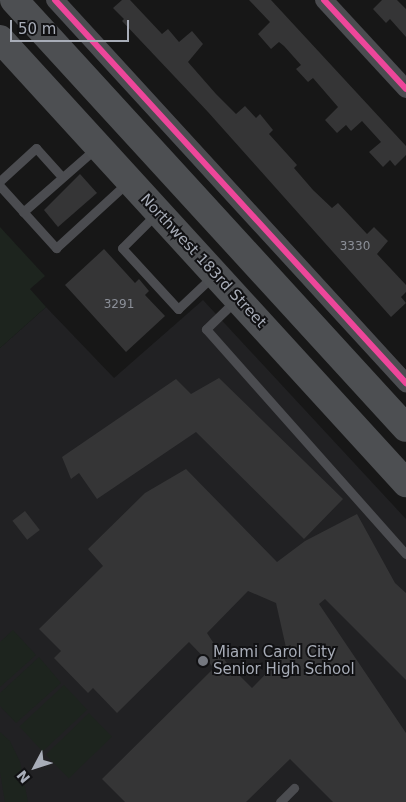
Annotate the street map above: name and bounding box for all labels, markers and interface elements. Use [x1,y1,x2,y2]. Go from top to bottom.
scale bar [12,10,131,42]
text: 50 m [18,20,56,38]
street label: Northwest 183rd Street [136,190,270,332]
house number: 3330 [340,240,370,254]
house number: 3291 [104,298,134,312]
place label: Miami Carol City Senior High School [213,643,355,678]
marker: Miami Carol City Senior High School [197,655,209,667]
north arrow [10,742,60,792]
text: N [14,767,33,786]

